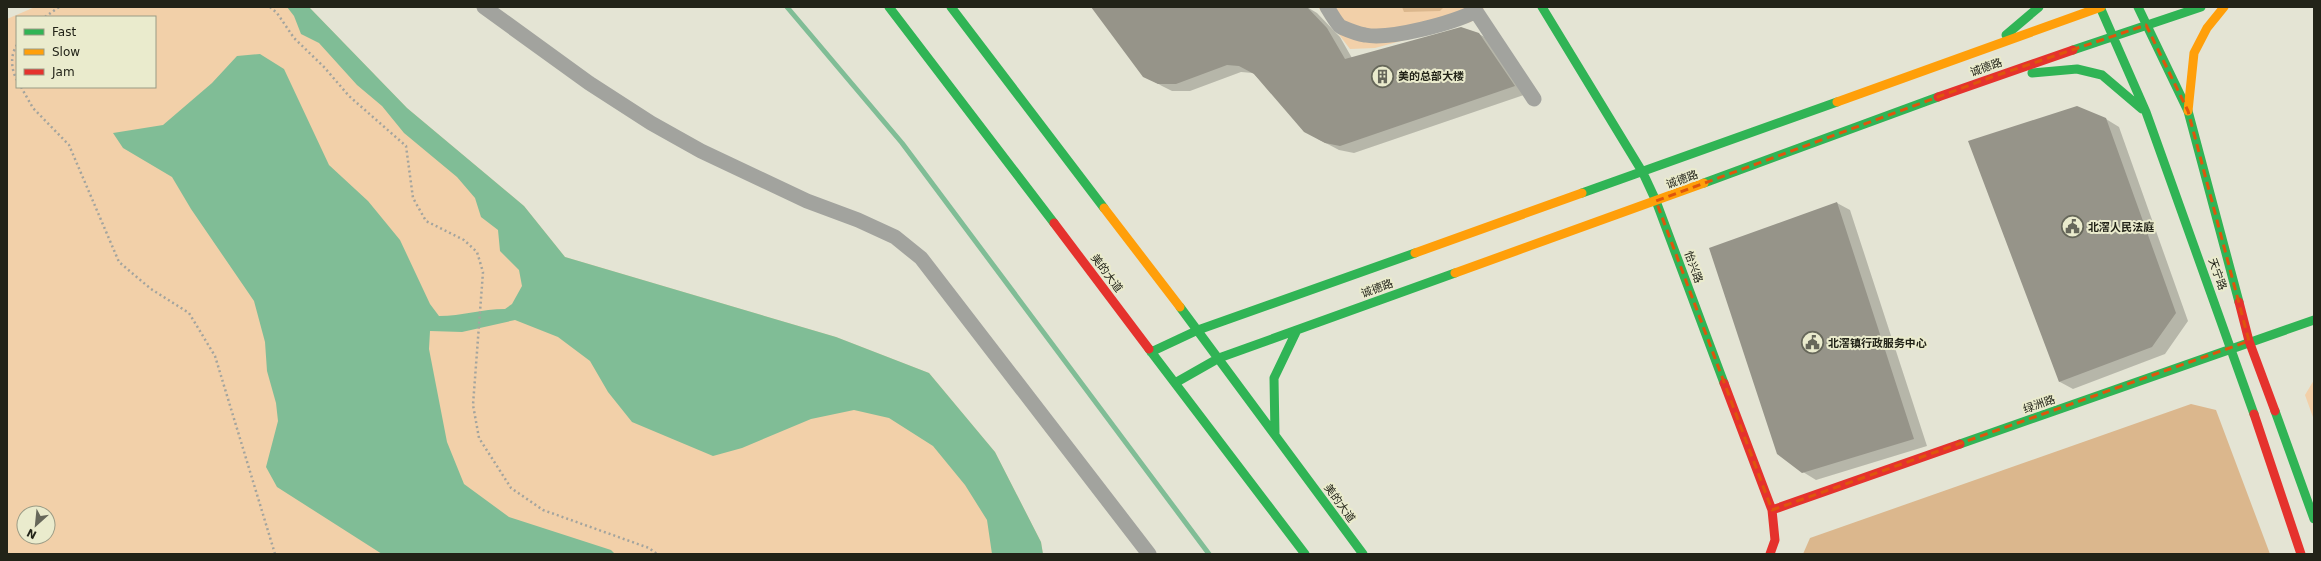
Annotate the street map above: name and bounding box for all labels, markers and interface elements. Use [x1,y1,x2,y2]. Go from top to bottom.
legend [16,16,156,88]
text: Fast [52,25,76,39]
text: Slow [52,45,80,59]
street label: 诚德路 [1968,56,2004,79]
building icon: 美的总部大楼 [1370,63,1396,89]
text: Jam [51,65,75,79]
place label: 美的总部大楼 [1398,70,1464,83]
street label: 诚德路 [1664,168,1700,191]
public building icon: 北滘人民法庭 [2060,214,2086,240]
place label: 北滘人民法庭 [2088,221,2154,234]
street label: 怡兴路 [1682,249,1705,285]
street label: 美的大道 [1088,252,1125,295]
street label: 天宁路 [2206,256,2229,292]
street label: 诚德路 [1359,277,1395,300]
public building icon: 北滘镇行政服务中心 [1799,330,1825,356]
place label: 北滘镇行政服务中心 [1828,337,1927,350]
street label: 绿洲路 [2021,393,2057,416]
street label: 美的大道 [1321,482,1358,525]
north arrow [16,505,56,545]
text: N [25,526,39,541]

